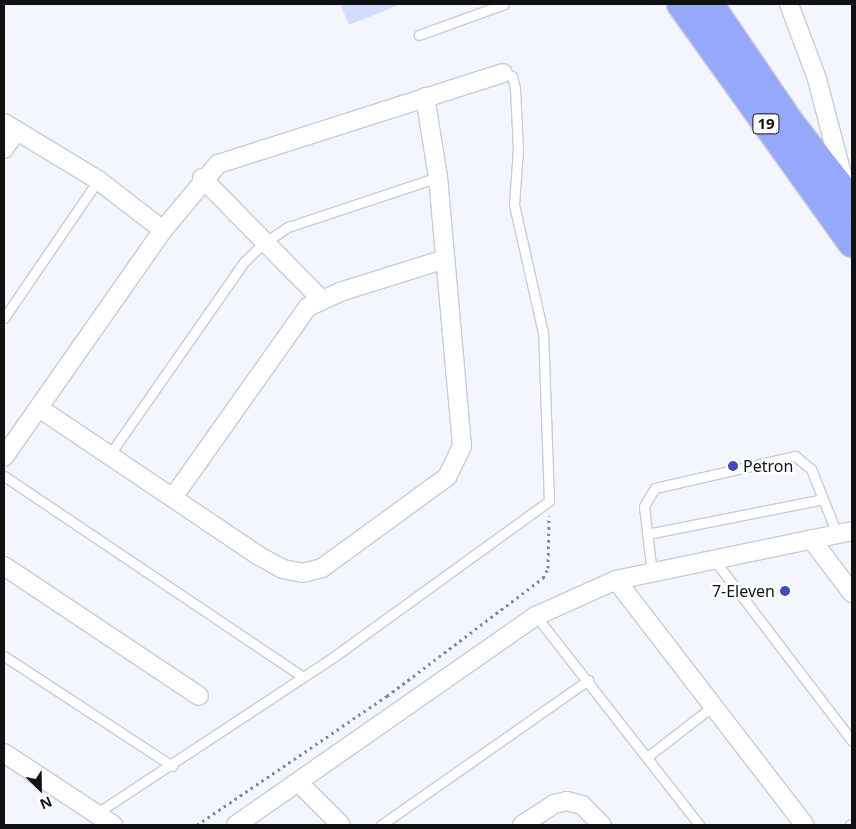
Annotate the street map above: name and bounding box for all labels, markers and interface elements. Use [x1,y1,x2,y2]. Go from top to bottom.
road number: 19 [752,112,780,136]
place label: Petron [743,456,793,476]
marker: Petron [727,460,739,472]
place label: 7-Eleven [712,581,775,601]
marker: 7-Eleven [779,585,791,597]
north arrow [15,764,65,814]
text: N [37,792,55,814]

